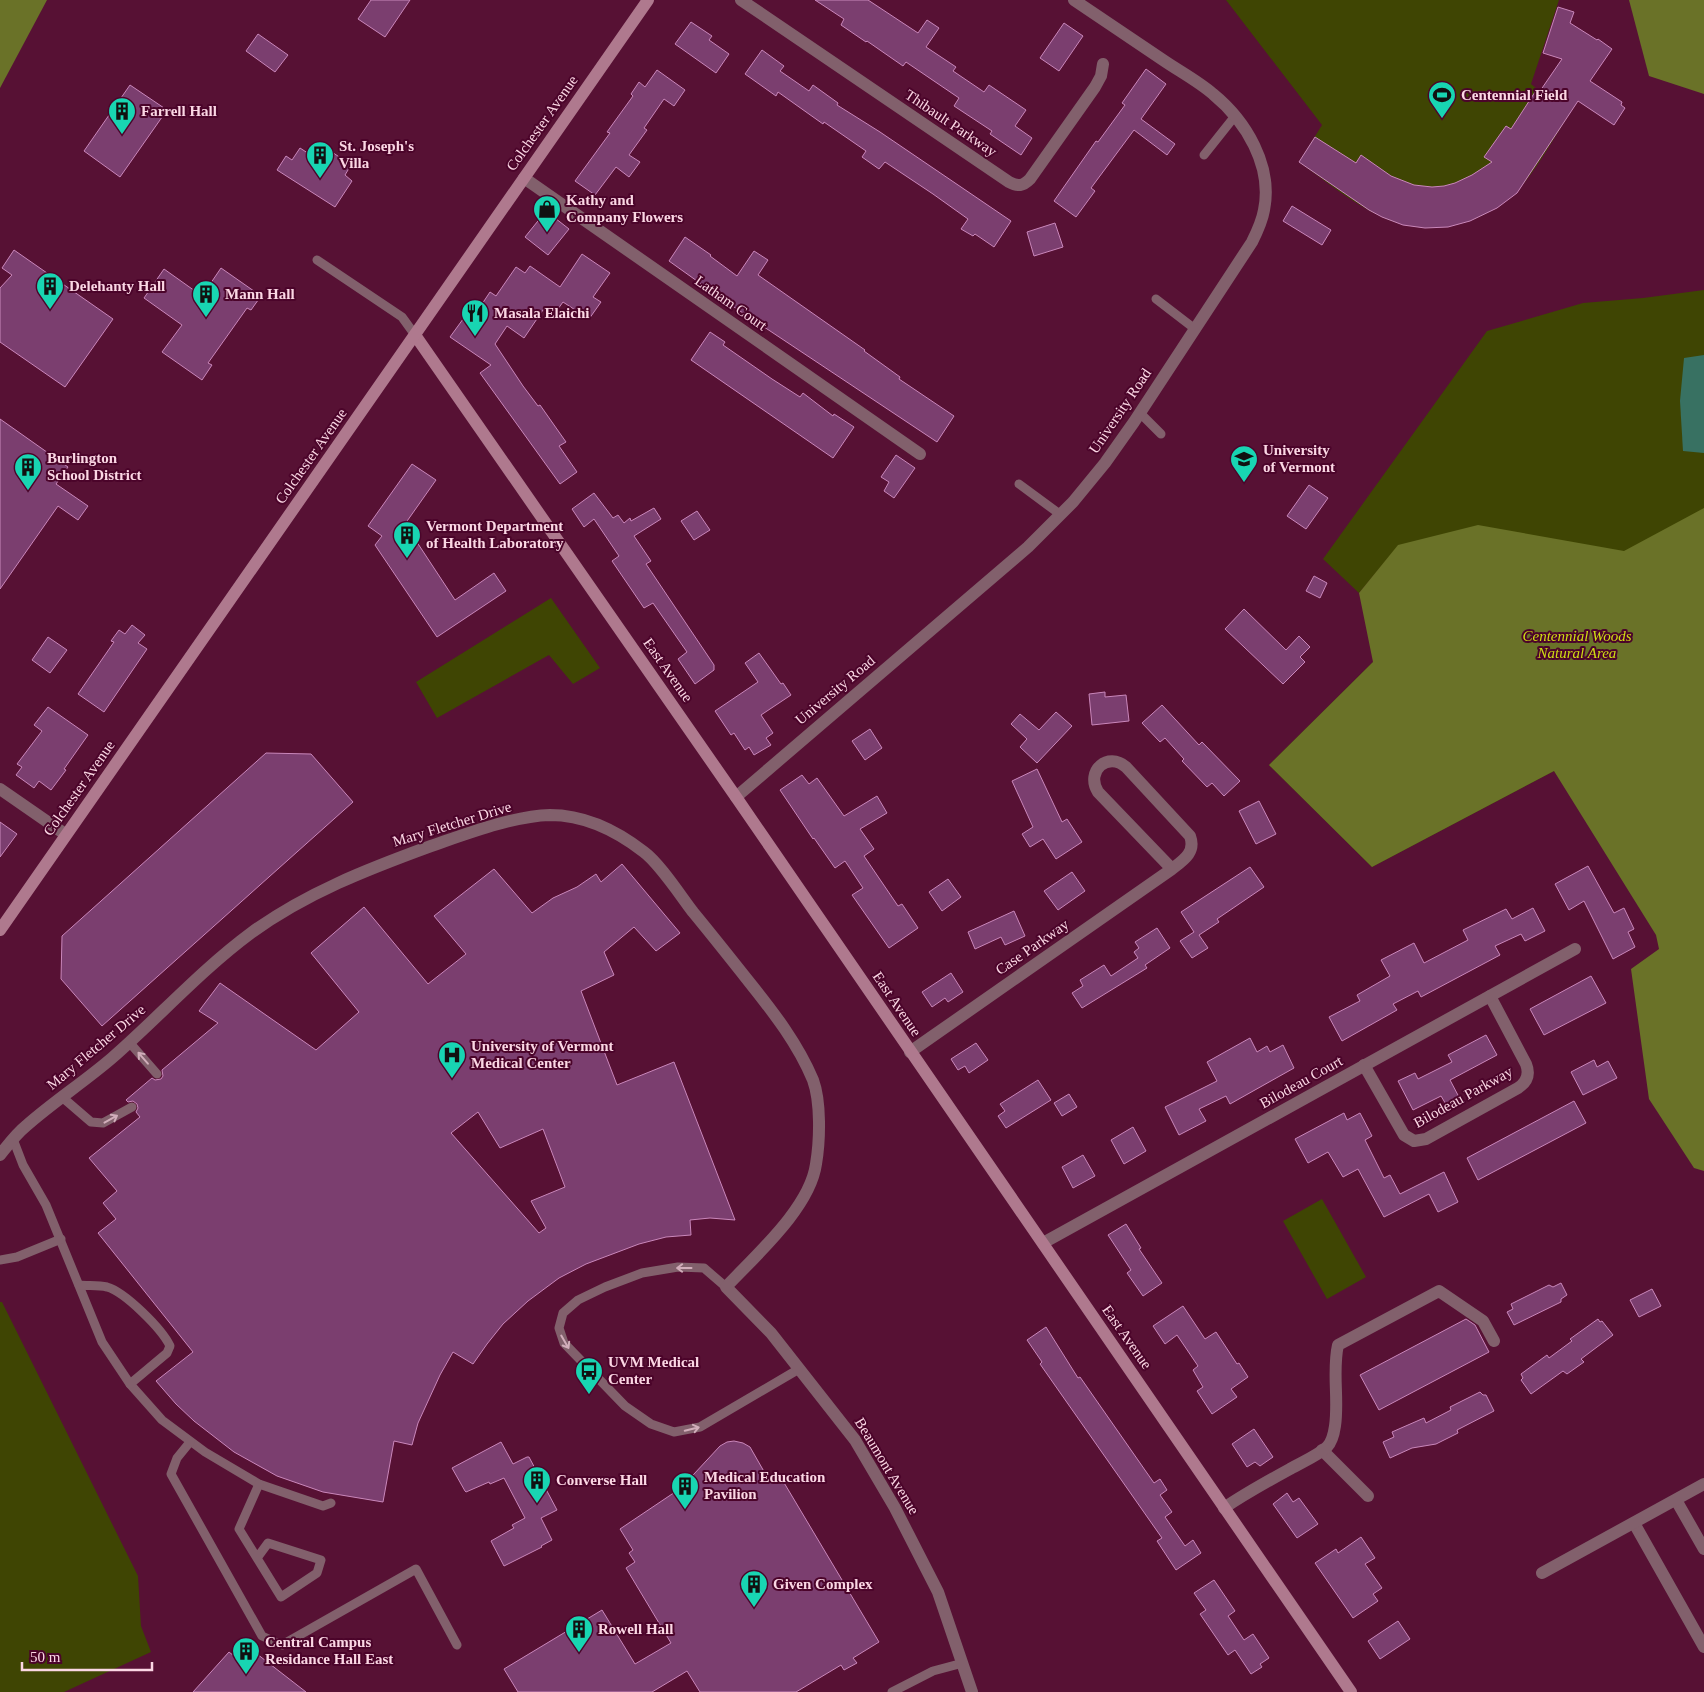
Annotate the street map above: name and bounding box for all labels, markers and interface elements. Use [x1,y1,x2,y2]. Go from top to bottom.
street label: Colchester Avenue [503,72,581,174]
sports icon: Centennial Field [1427,80,1457,119]
street label: Thibault Parkway [902,86,1000,160]
place label: Centennial Field [1461,87,1568,103]
building icon: Farrell Hall [107,96,137,135]
place label: Farrell Hall [141,103,217,119]
place label: St. Joseph's Villa [339,138,414,171]
building icon: St. Joseph's Villa [305,140,335,179]
place label: Kathy and Company Flowers [566,192,683,225]
shop icon: Kathy and Company Flowers [532,194,562,233]
building icon: Delehanty Hall [35,271,65,310]
street label: Latham Court [692,272,771,334]
place label: Delehanty Hall [69,278,165,294]
building icon: Mann Hall [191,279,221,318]
place label: Mann Hall [225,286,295,302]
restaurant icon: Masala Elaichi [460,298,490,337]
place label: Masala Elaichi [494,305,589,321]
street label: University Road [1086,365,1155,456]
street label: Colchester Avenue [272,405,350,507]
place label: University of Vermont [1263,442,1335,475]
school or university icon: University of Vermont [1229,444,1259,483]
place label: Burlington School District [47,450,142,483]
building icon: Burlington School District [13,452,43,491]
place label: Vermont Department of Health Laboratory [426,518,564,551]
building icon: Vermont Department of Health Laboratory [392,520,422,559]
park label: Centennial Woods Natural Area [1522,628,1632,661]
street label: East Avenue [640,635,696,705]
street label: University Road [792,652,878,728]
street label: Colchester Avenue [40,737,118,839]
street label: Mary Fletcher Drive [391,798,514,850]
street label: Case Parkway [992,916,1072,978]
street label: East Avenue [870,969,925,1040]
street label: Mary Fletcher Drive [44,1001,149,1093]
place label: University of Vermont Medical Center [471,1038,614,1071]
hospital icon: University of Vermont Medical Center [437,1040,467,1079]
one-way arrow [138,1052,149,1065]
street label: Bilodeau Court [1257,1052,1346,1111]
street label: Bilodeau Parkway [1411,1063,1516,1131]
one-way arrow [103,1113,118,1123]
one-way arrow [676,1263,692,1273]
street label: East Avenue [1099,1302,1155,1372]
one-way arrow [561,1334,571,1348]
place label: UVM Medical Center [608,1354,699,1387]
bus stop icon: UVM Medical Center [574,1356,604,1395]
street label: Beaumont Avenue [852,1415,922,1518]
one-way arrow [683,1423,699,1433]
building icon: Converse Hall [522,1465,552,1504]
place label: Medical Education Pavilion [704,1469,826,1502]
building icon: Medical Education Pavilion [670,1471,700,1510]
place label: Converse Hall [556,1472,647,1488]
building icon: Given Complex [739,1569,769,1608]
place label: Given Complex [773,1576,873,1592]
building icon: Rowell Hall [564,1614,594,1653]
place label: Rowell Hall [598,1621,673,1637]
place label: Central Campus Residance Hall East [265,1634,393,1667]
building icon: Central Campus Residance Hall East [231,1636,261,1675]
scale bar [22,1640,152,1672]
text: 50 m [30,1649,61,1665]

